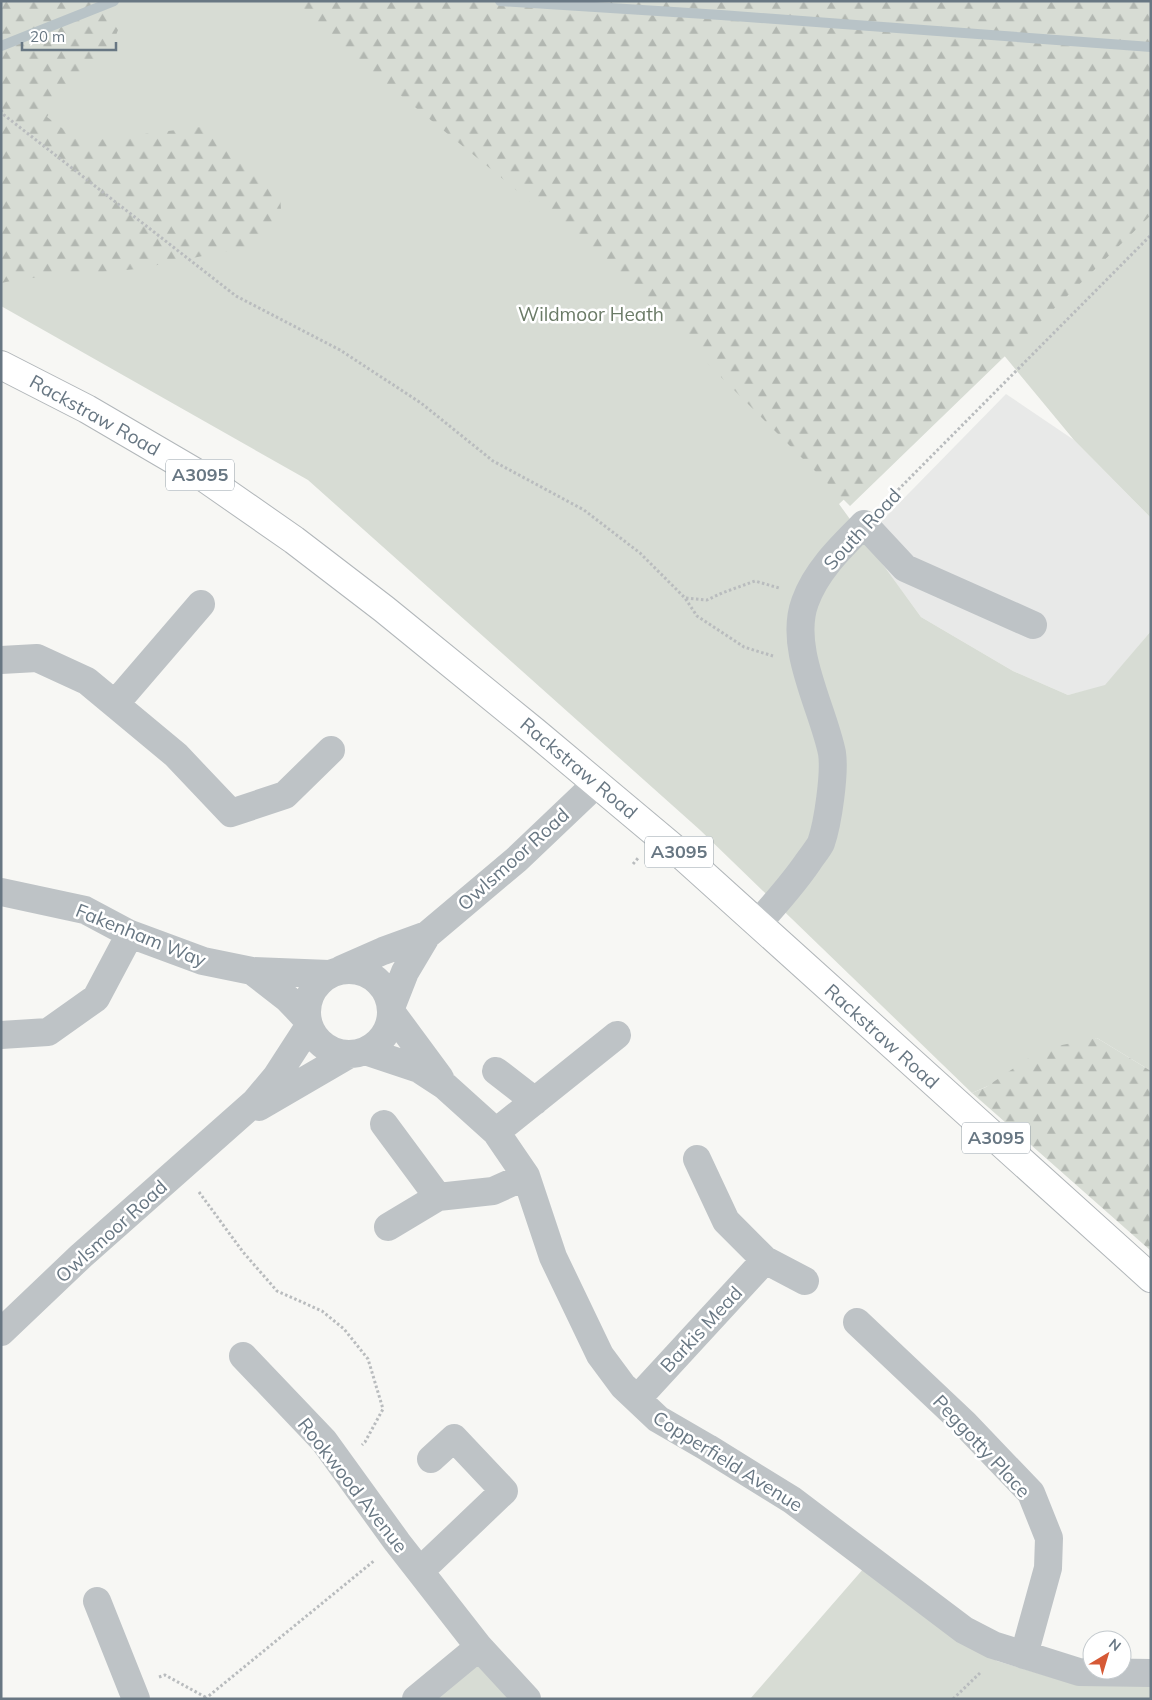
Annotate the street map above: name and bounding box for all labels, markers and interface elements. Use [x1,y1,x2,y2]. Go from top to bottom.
scale bar [22,20,116,52]
text: 20 m [30,27,65,46]
park label: Wildmoor Heath [518,302,664,326]
street label: Rackstraw Road [25,369,165,461]
road number: A3095 [166,460,234,490]
street label: South Road [818,483,906,575]
street label: Rackstraw Road [515,712,643,824]
street label: Owlsmoor Road [452,803,574,915]
road number: A3095 [645,836,713,868]
street label: Fakenham Way [72,898,210,972]
street label: Rackstraw Road [820,978,944,1094]
road number: A3095 [962,1122,1030,1154]
street label: Owlsmoor Road [50,1175,172,1287]
street label: Barkis Mead [655,1281,747,1377]
street label: Peggotty Place [928,1390,1036,1502]
street label: Copperfield Avenue [649,1405,807,1517]
street label: Rookwood Avenue [293,1413,413,1557]
north arrow [1082,1630,1132,1680]
text: N [1105,1634,1125,1655]

